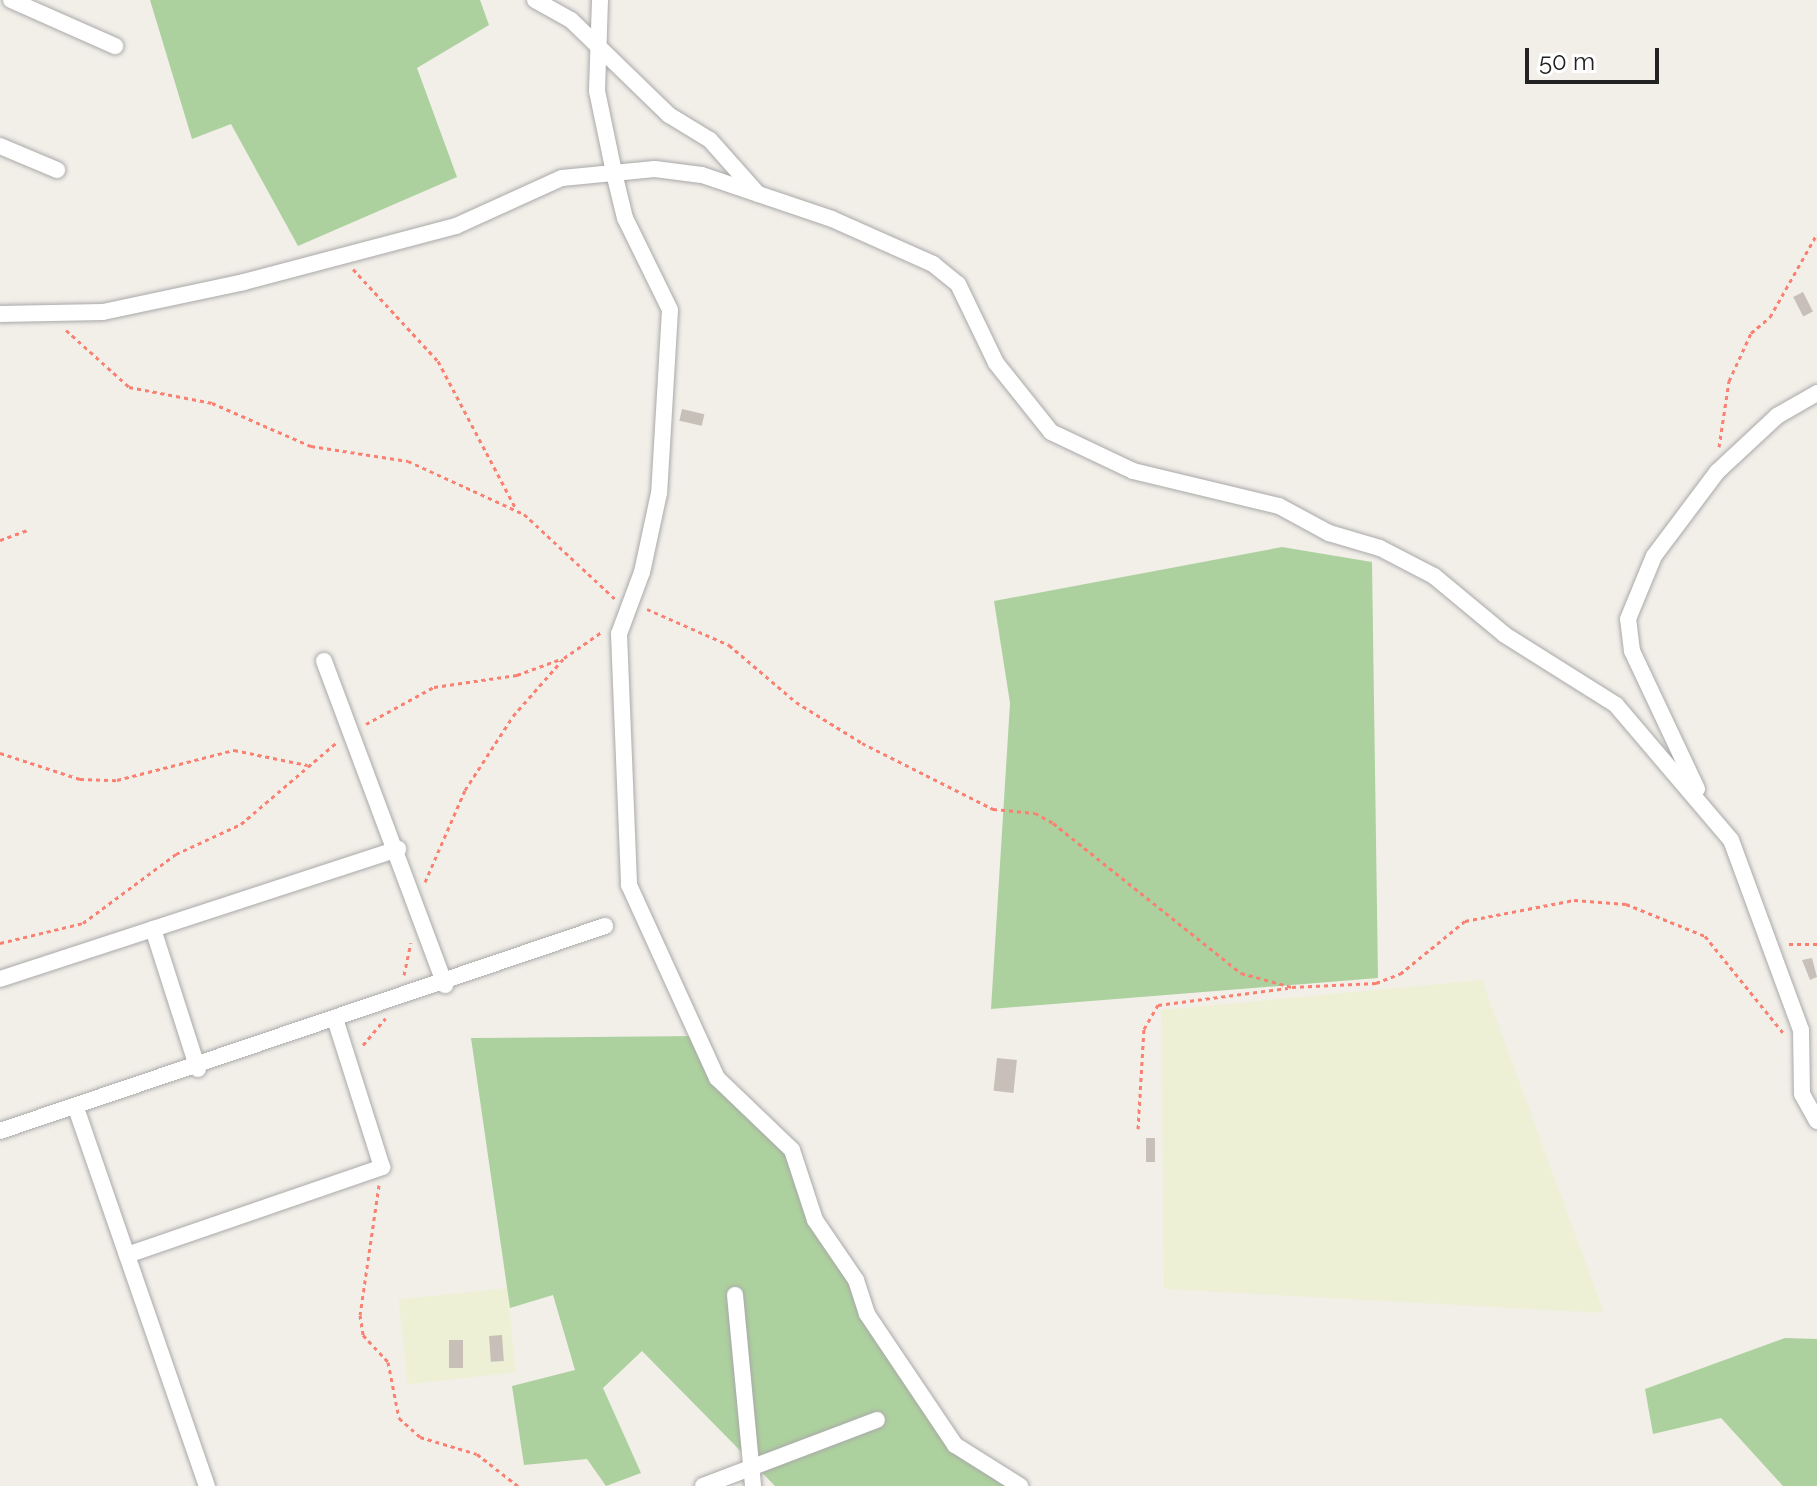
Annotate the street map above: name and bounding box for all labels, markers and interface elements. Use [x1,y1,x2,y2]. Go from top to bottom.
scale bar [1529,32,1663,82]
text: 50 m [1539,47,1595,76]

